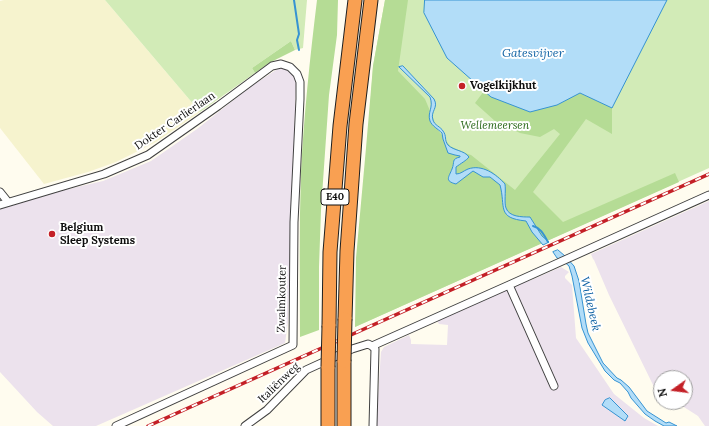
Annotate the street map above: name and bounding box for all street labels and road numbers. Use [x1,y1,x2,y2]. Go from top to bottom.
street label: Dokter Carlierlaan [132,89,218,153]
road number: E40 [321,189,349,205]
street label: Zwalmkouter [275,265,289,333]
street label: Italiënweg [255,360,303,406]

